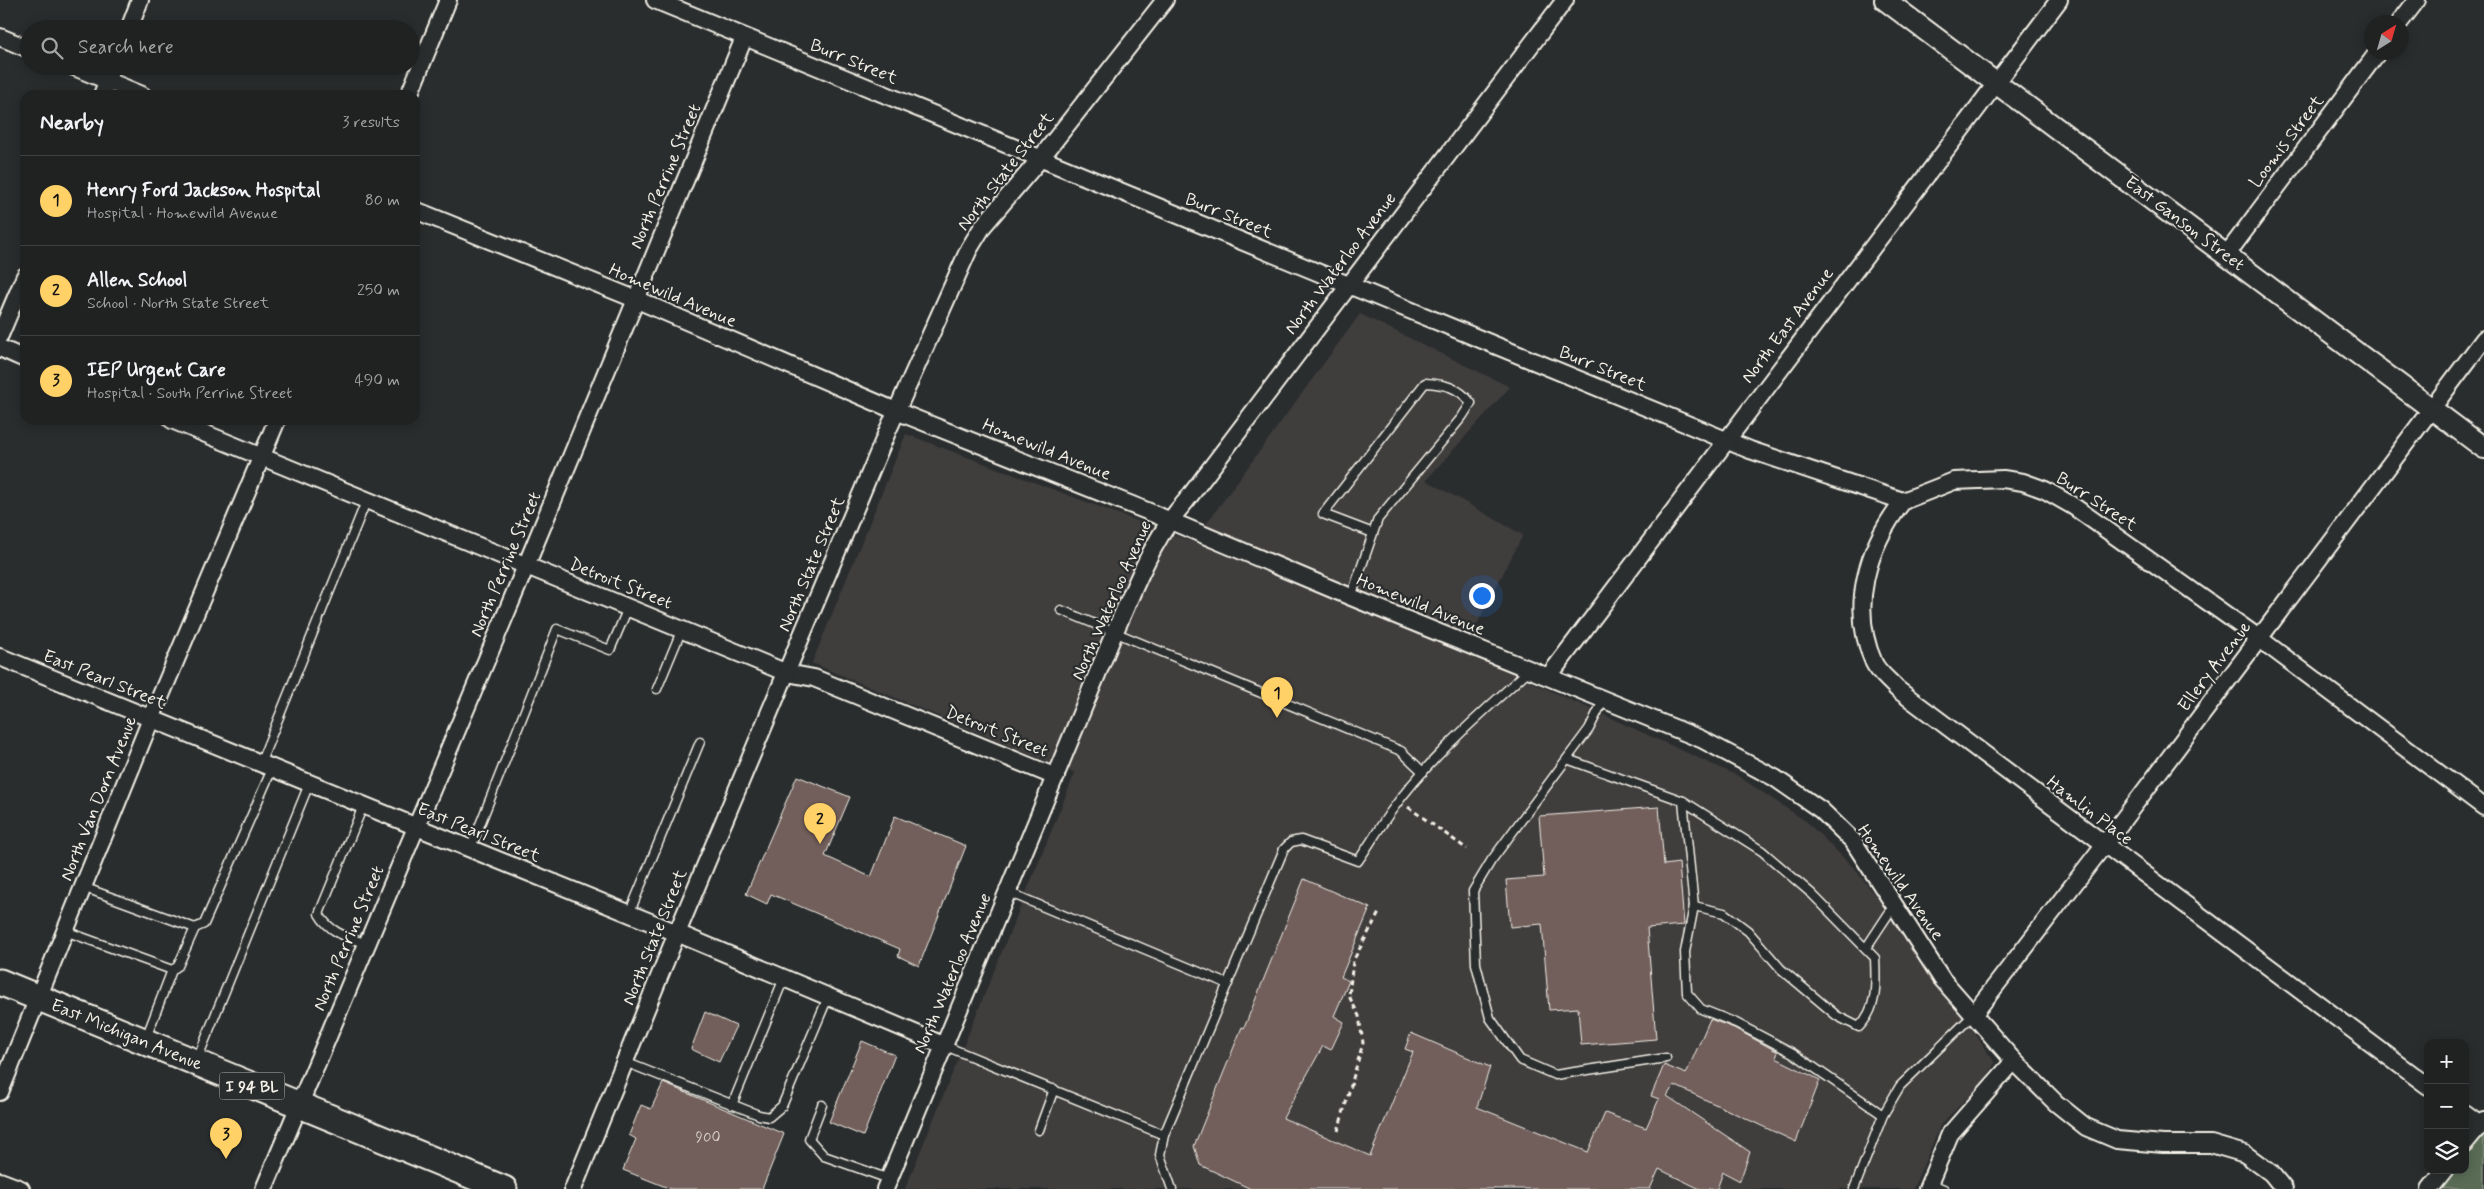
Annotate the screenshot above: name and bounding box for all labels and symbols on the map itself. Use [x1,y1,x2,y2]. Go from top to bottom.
north arrow [2364,15,2409,60]
street label: Burr Street [806,34,901,90]
street label: Loomis Street [2244,90,2330,193]
street label: North Perrine Street [624,100,707,253]
street label: North State Street [952,107,1060,236]
street label: East Ganson Street [2120,171,2249,277]
street label: Burr Street [1181,188,1276,244]
street label: North Waterloo Avenue [1279,188,1402,340]
street label: Homewild Avenue [605,258,740,334]
street label: North East Avenue [1736,263,1839,389]
street label: Burr Street [1555,341,1650,397]
street label: Homewild Avenue [979,413,1115,487]
street label: Burr Street [2051,467,2142,537]
street label: North Perrine Street [464,488,547,641]
street label: North State Street [773,493,851,636]
street label: North Waterloo Avenue [1066,517,1158,684]
street label: Detroit Street [566,552,676,616]
street label: Homewild Avenue [1353,568,1489,642]
your location [1469,583,1495,609]
street label: Ellery Avenue [2173,616,2257,717]
street label: East Pearl Street [39,644,170,716]
pin: 1 [1261,677,1293,718]
street label: Detroit Street [942,700,1052,764]
street label: North Van Dorn Avenue [55,712,143,885]
street label: Hamlin Place [2041,770,2137,851]
street label: East Pearl Street [413,797,544,869]
pin: 2 [804,803,836,844]
street label: Homewild Avenue [1851,820,1949,946]
street label: North Perrine Street [307,862,390,1015]
street label: North State Street [617,866,693,1009]
street label: North Waterloo Avenue [908,889,998,1057]
street label: East Michigan Avenue [47,994,206,1076]
road number: I 94 BL [220,1072,284,1100]
pin: 3 [210,1118,242,1159]
house number: 900 [696,1128,720,1148]

